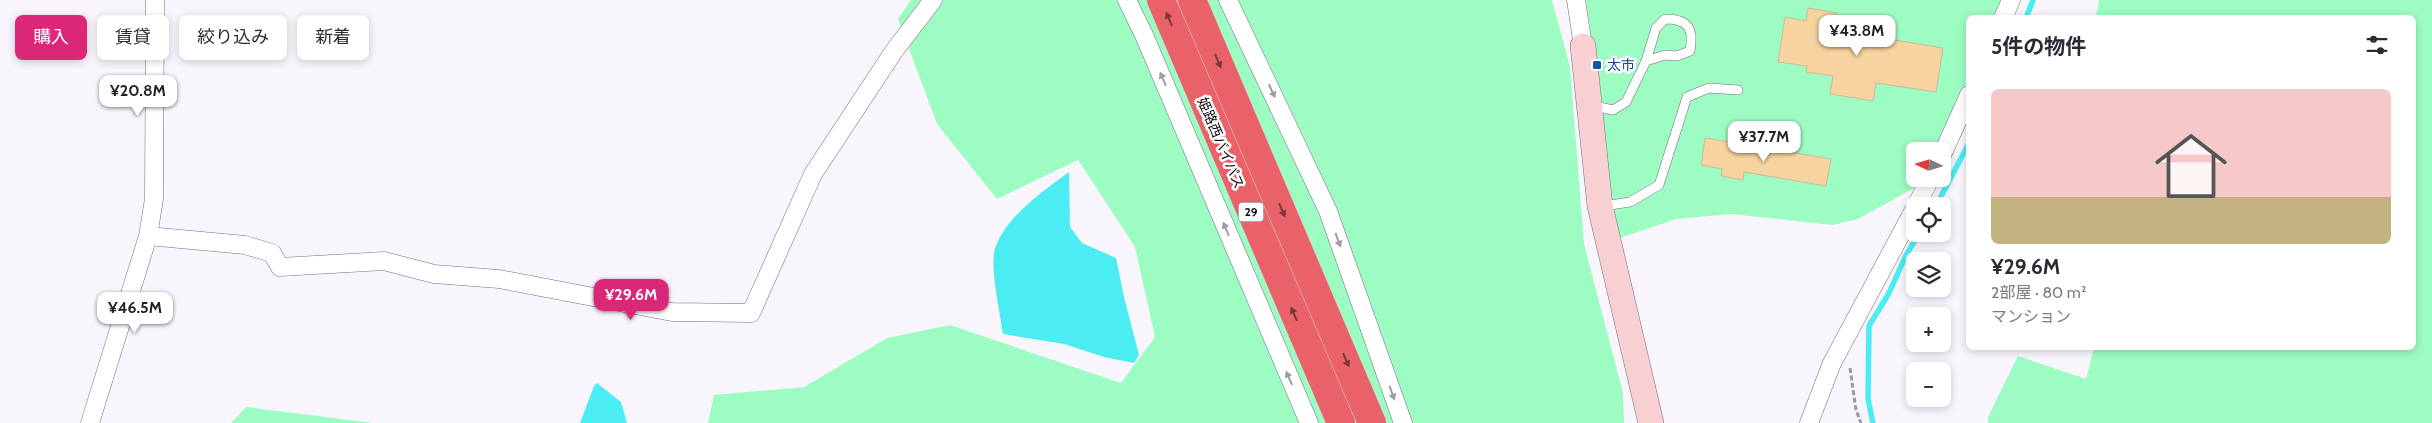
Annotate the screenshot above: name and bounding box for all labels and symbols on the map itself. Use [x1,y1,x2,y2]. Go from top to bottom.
one-way arrow [1165,12,1173,27]
pin: ¥43.8M [1816,15,1898,57]
one-way arrow [1215,54,1223,68]
place label: 太市 [1607,56,1635,74]
marker: 太市 [1591,59,1603,71]
one-way arrow [1158,72,1166,86]
pin: ¥20.8M [97,74,179,117]
one-way arrow [1267,84,1276,99]
street label: 姫路西バイパス [1194,95,1248,191]
pin: ¥37.7M [1723,120,1805,163]
north arrow [1906,142,1951,188]
road number: 29 [1238,202,1264,222]
one-way arrow [1279,203,1286,218]
one-way arrow [1221,222,1229,236]
one-way arrow [1335,232,1342,247]
pin: ¥29.6M [590,278,672,321]
pin: ¥46.5M [94,292,176,334]
one-way arrow [1290,307,1298,321]
one-way arrow [1342,353,1350,367]
one-way arrow [1284,371,1292,385]
one-way arrow [1388,386,1396,401]

